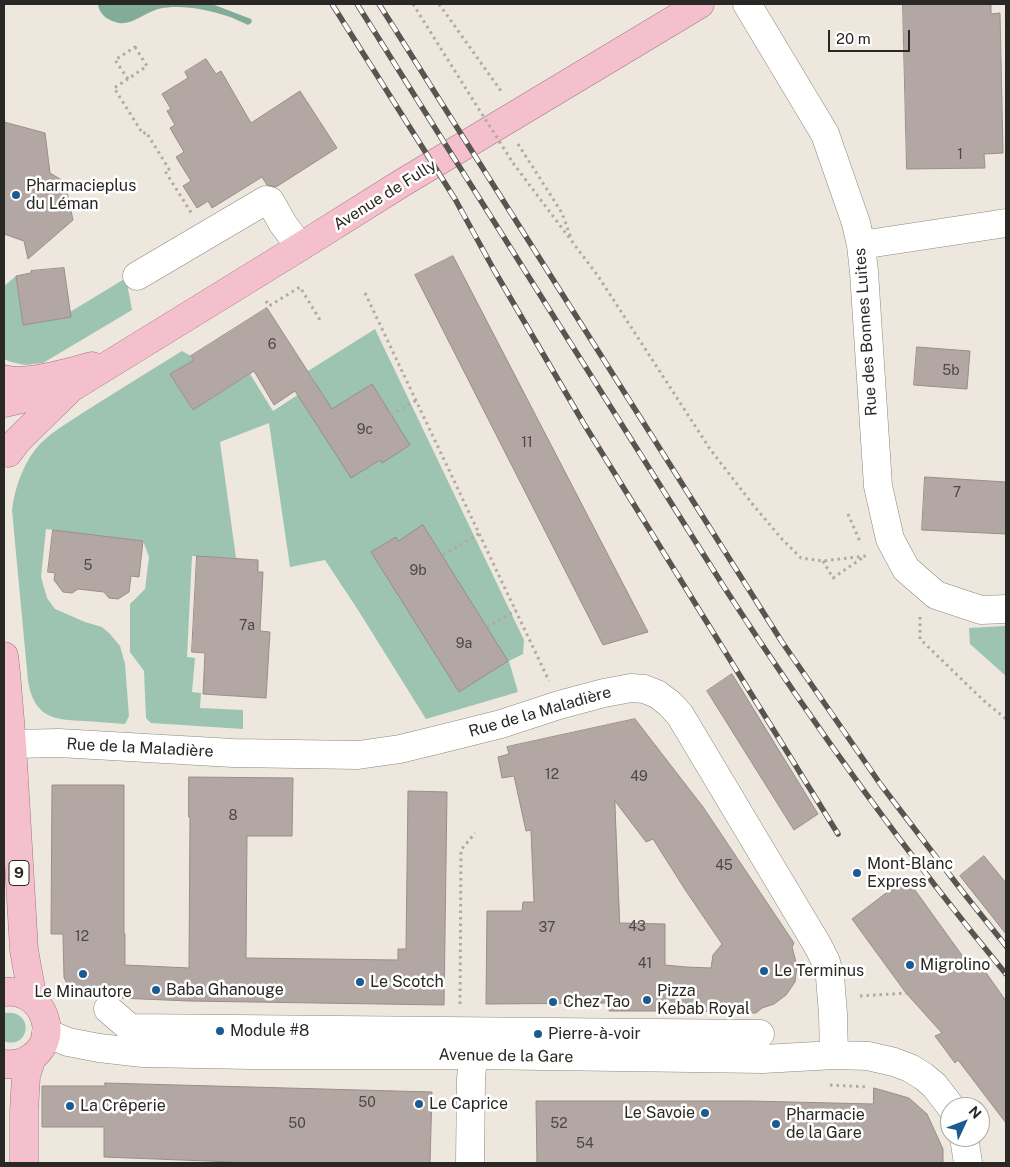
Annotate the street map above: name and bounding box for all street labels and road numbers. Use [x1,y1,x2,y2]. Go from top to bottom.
street label: Avenue de Fully [330,156,440,234]
street label: Rue des Bonnes Luites [851,247,881,417]
street label: Rue de la Maladière [467,682,613,742]
street label: Rue de la Maladière [66,735,214,761]
road number: 9 [9,860,29,886]
street label: Avenue de la Gare [439,1045,573,1067]

